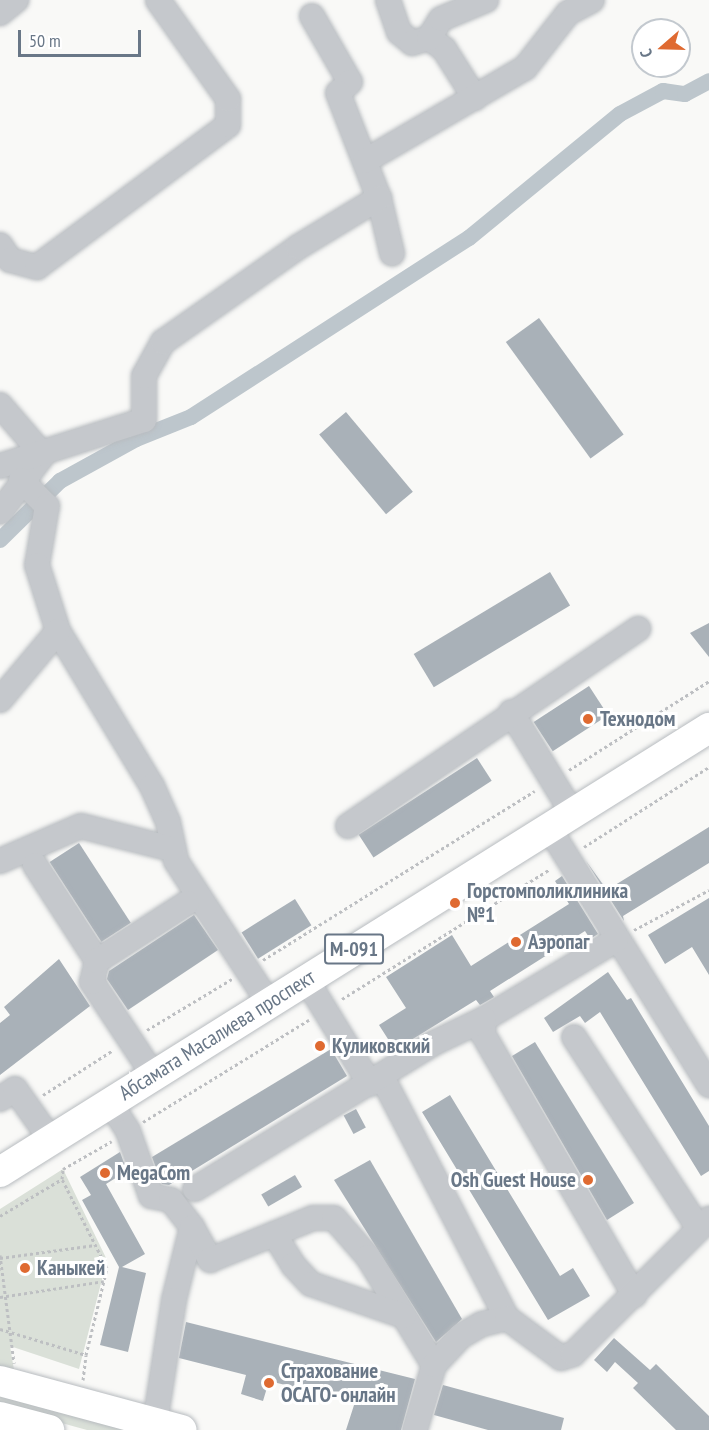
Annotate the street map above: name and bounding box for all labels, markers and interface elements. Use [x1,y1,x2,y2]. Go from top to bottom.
scale bar [21,18,144,56]
north arrow [631,18,691,78]
text: 50 m [29,29,61,52]
text: С [635,47,657,60]
place label: Технодом [600,706,675,732]
marker: Технодом [581,712,595,726]
place label: Горстомполиклиника №1 [467,878,628,928]
marker: Горстомполиклиника №1 [448,896,462,910]
place label: Аэропаг [528,929,590,955]
road number: М-091 [324,932,384,966]
marker: Аэропаг [509,935,523,949]
street label: Абсамата Масалиева проспект [114,964,320,1106]
place label: Куликовский [332,1033,430,1059]
marker: Куликовский [313,1039,327,1053]
place label: MegaCom [117,1160,190,1186]
marker: MegaCom [98,1166,112,1180]
place label: Osh Guest House [450,1167,576,1193]
marker: Osh Guest House [581,1173,595,1187]
place label: Каныкей [37,1255,105,1281]
marker: Каныкей [18,1261,32,1275]
place label: Страхование ОСАГО- онлайн [281,1358,397,1408]
marker: Страхование ОСАГО- онлайн [262,1376,276,1390]

